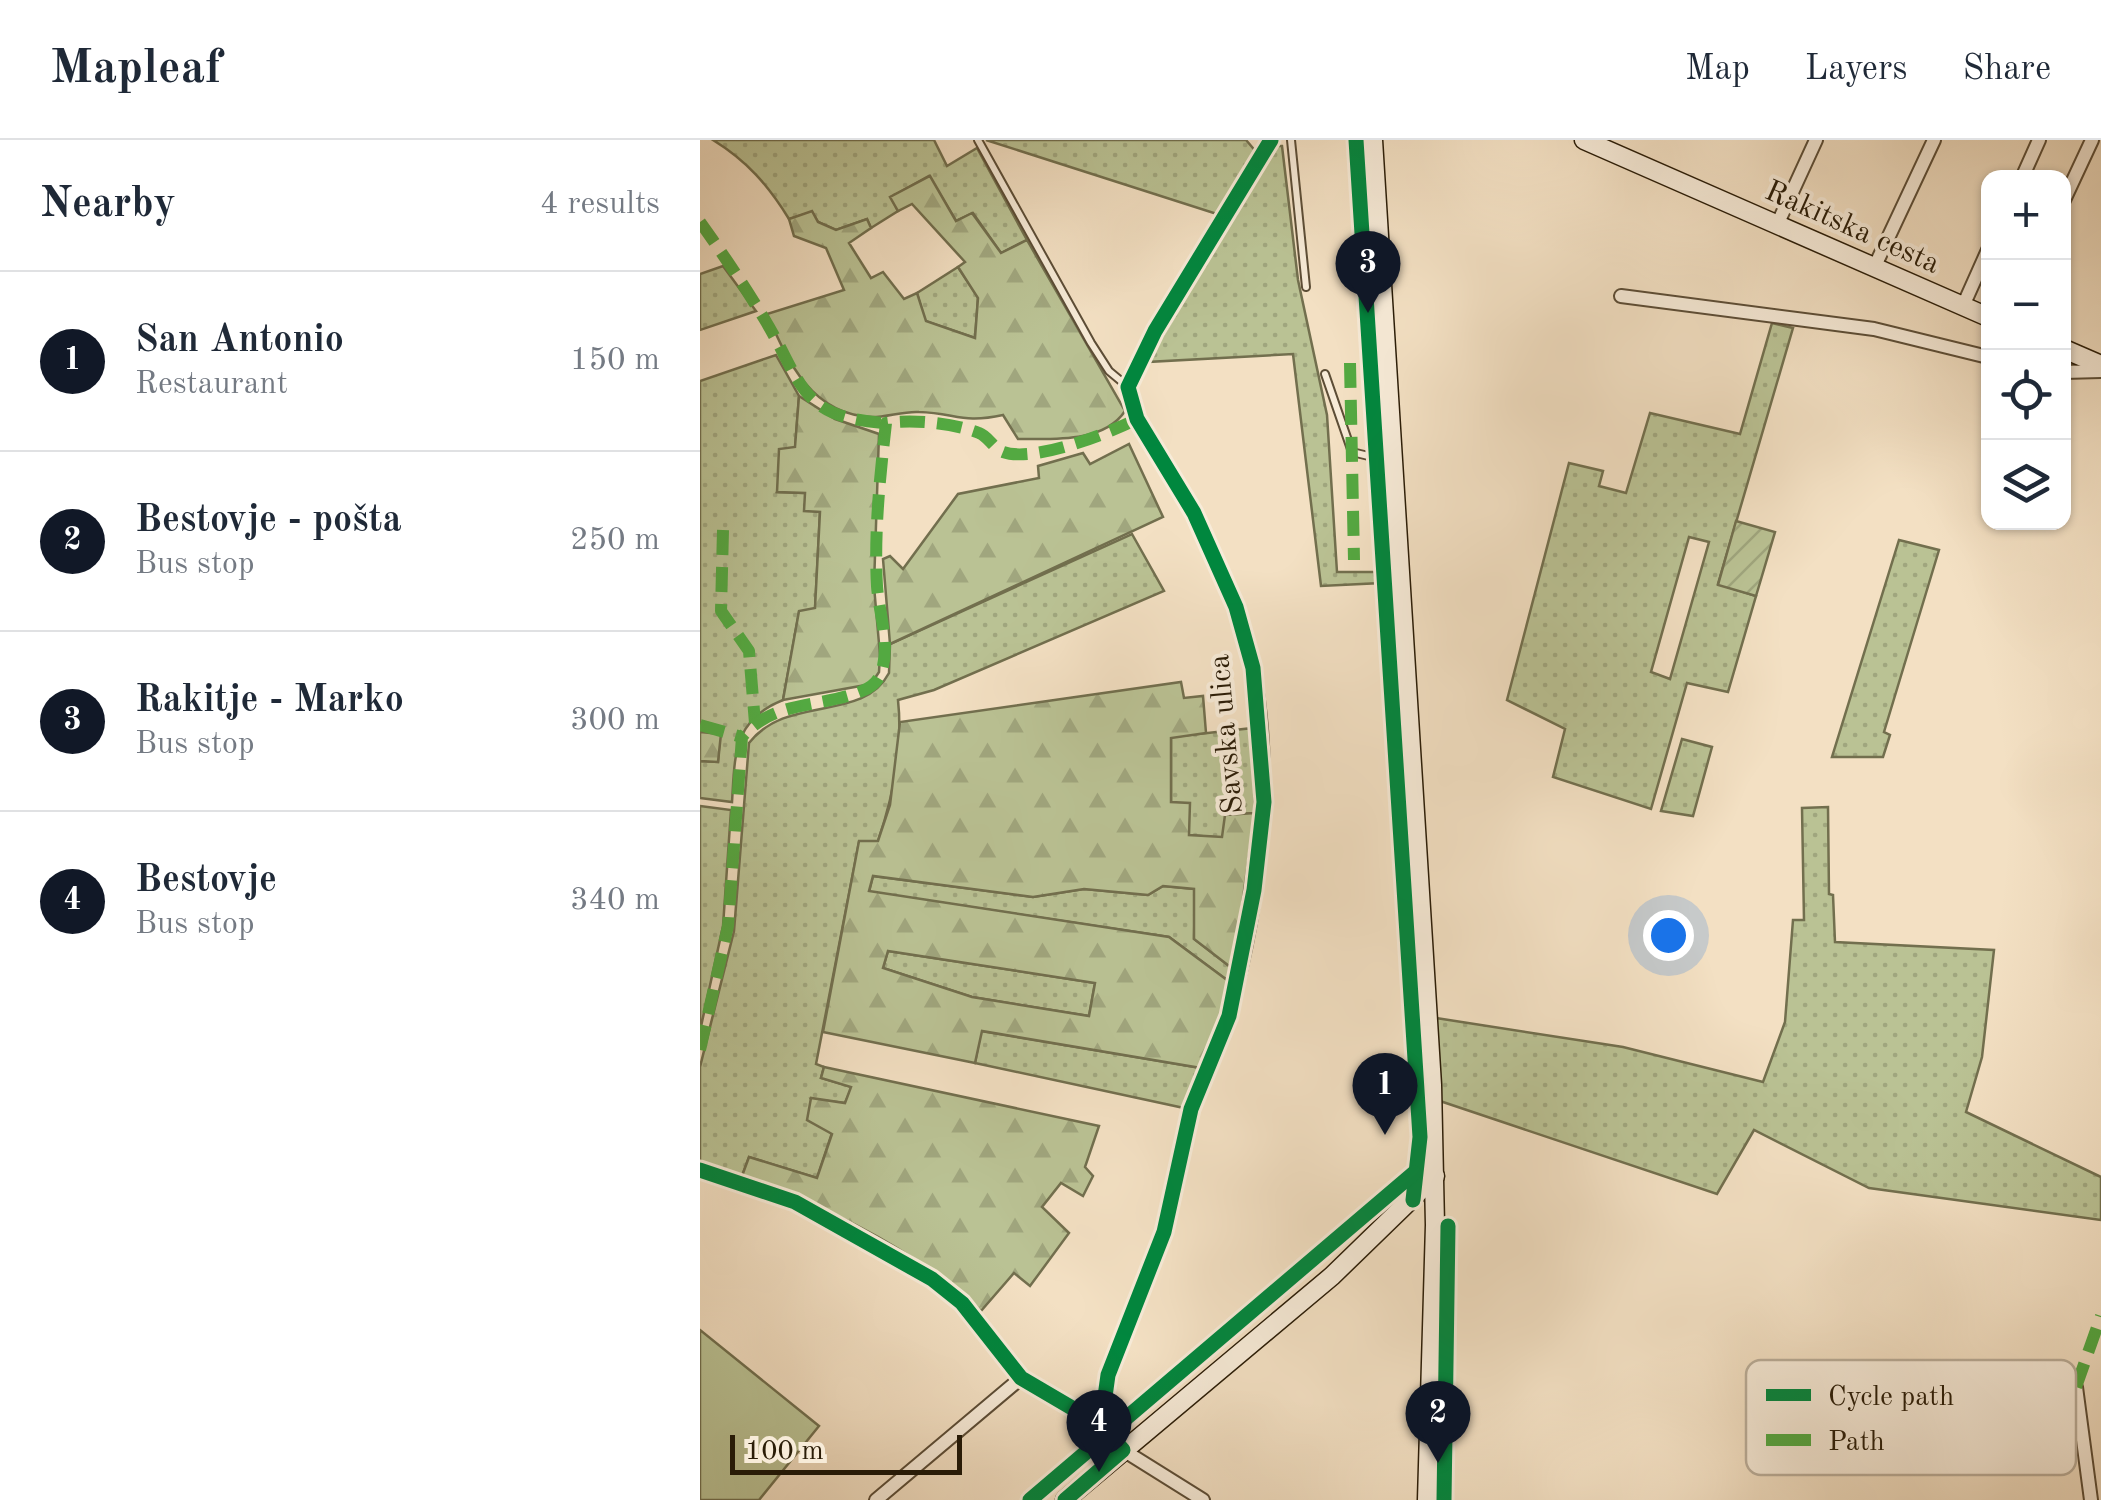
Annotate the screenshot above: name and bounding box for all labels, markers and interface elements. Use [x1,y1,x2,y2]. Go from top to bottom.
text: Mapleaf [50,45,222,93]
text: Map [1685,52,1750,87]
text: Layers [1805,52,1908,87]
text: Share [1963,52,2051,87]
map controls [1981,170,2071,530]
button: + [1981,170,2071,260]
street label: Rakitska cesta [1760,176,1944,280]
text: Nearby [40,184,176,226]
text: 4 results [540,189,660,221]
pin: 3 [1336,230,1400,313]
button: − [1981,260,2071,350]
text: San Antonio [135,322,344,360]
text: 1 [63,345,82,377]
text: 150 m [570,345,660,377]
button: locate [1981,350,2071,440]
text: Restaurant [135,369,288,401]
button: layers [1981,440,2071,530]
text: Bestovje - pošta [135,502,402,540]
text: 2 [63,525,82,557]
text: 250 m [570,525,660,557]
text: Bus stop [135,549,255,581]
street label: Savska ulica [1205,653,1249,815]
text: Rakitje - Marko [135,682,404,720]
text: 3 [63,705,82,737]
text: 300 m [570,705,660,737]
text: Bus stop [135,729,255,761]
text: Bestovje [135,862,277,900]
text: 4 [63,885,82,917]
text: 340 m [570,885,660,917]
text: Bus stop [135,909,255,941]
your location [1643,910,1694,961]
pin: 1 [1352,1052,1418,1135]
legend [1746,1360,2076,1475]
pin: 2 [1406,1380,1470,1463]
text: Cycle path [1828,1384,1954,1412]
pin: 4 [1066,1390,1132,1472]
text: Path [1828,1429,1885,1457]
scale bar [730,1430,962,1474]
text: 100 m [745,1438,824,1466]

